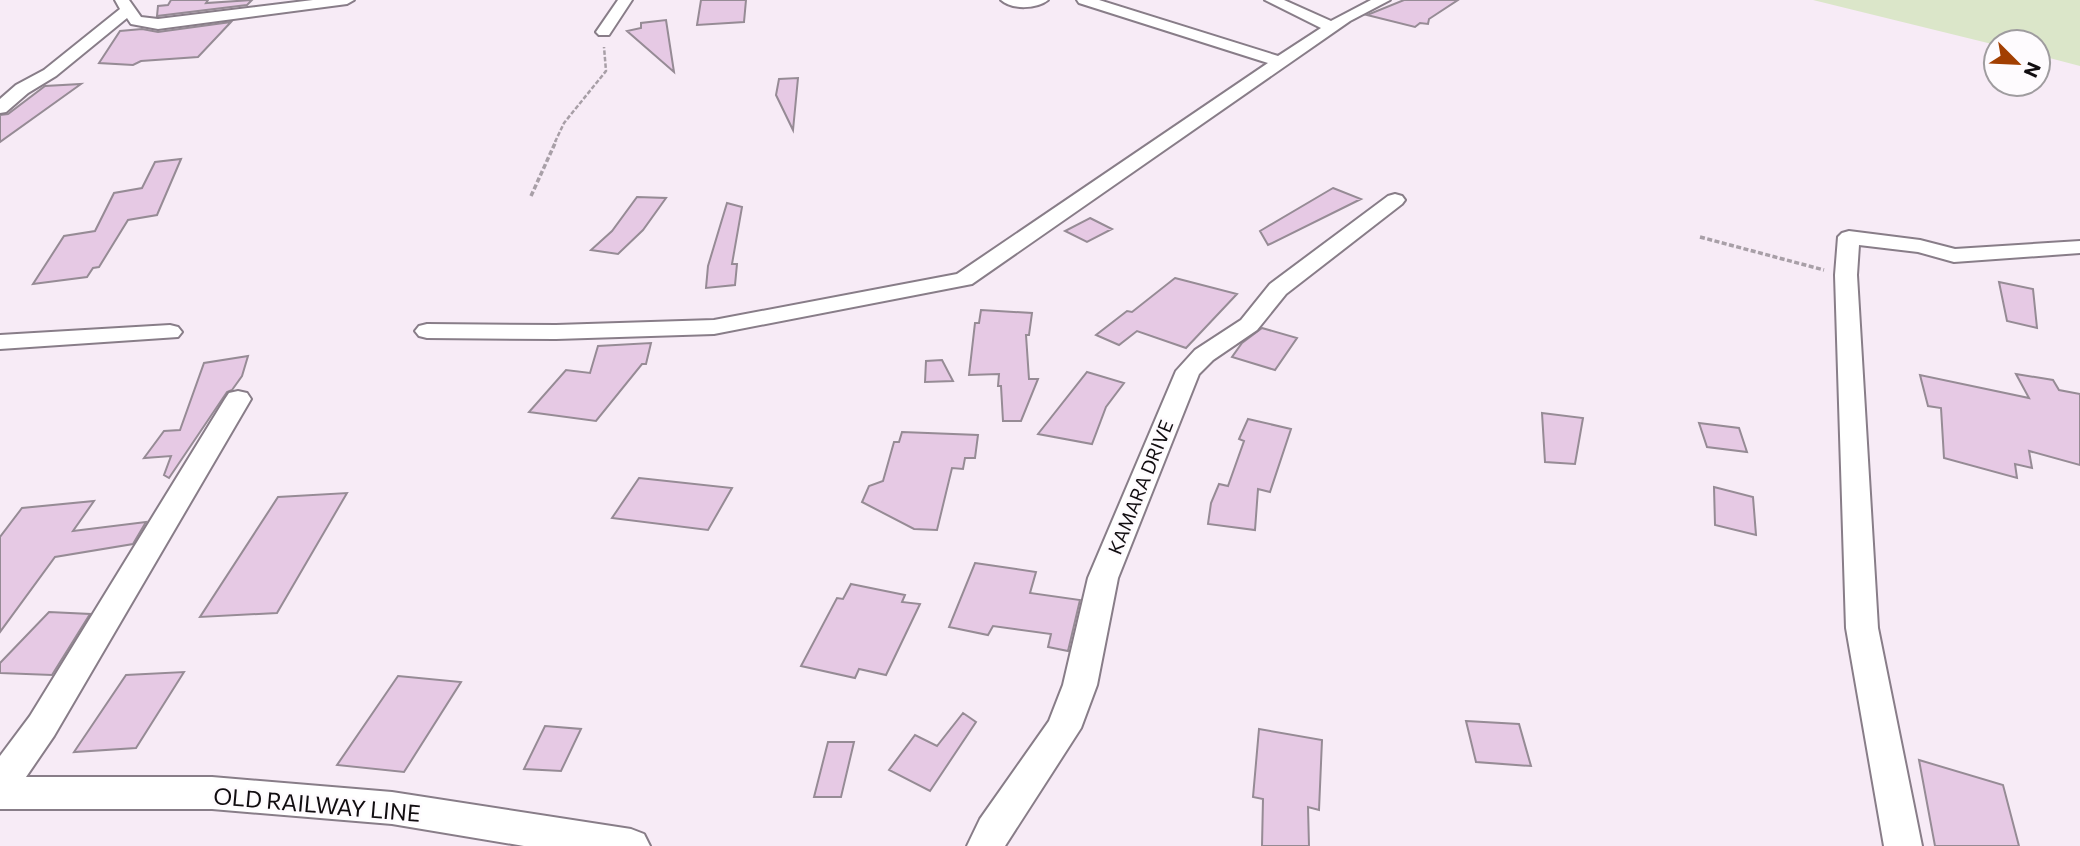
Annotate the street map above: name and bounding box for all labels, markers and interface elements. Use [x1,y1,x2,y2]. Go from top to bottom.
north arrow [1982,28,2052,98]
text: N [2020,59,2046,81]
street label: KAMARA DRIVE [1103,416,1177,558]
street label: OLD RAILWAY LINE [212,781,422,827]

